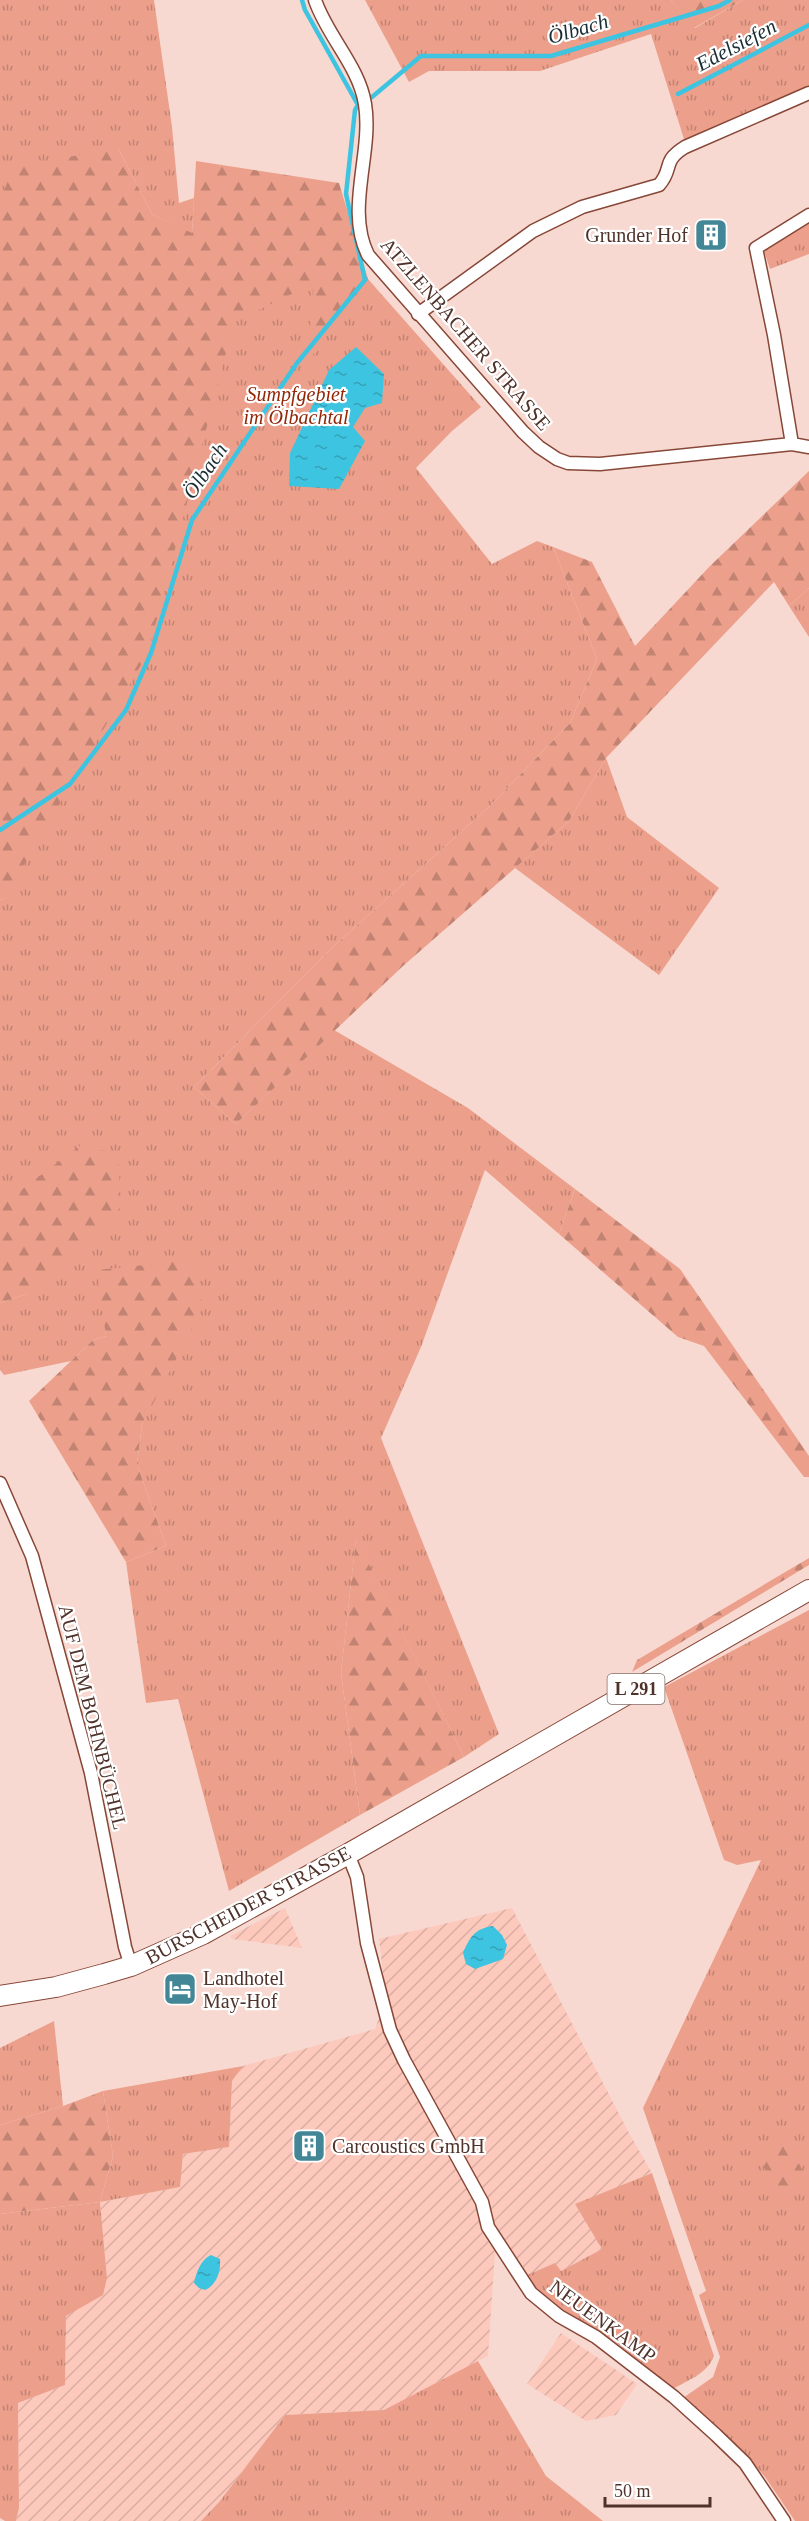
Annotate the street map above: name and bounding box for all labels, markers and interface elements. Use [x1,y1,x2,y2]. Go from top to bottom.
water label: Ölbach [545,9,611,49]
water label: Edelsiefen [691,14,780,77]
building icon: Grunder Hof [693,217,729,253]
place label: Grunder Hof [585,224,688,246]
street label: ATZLENBACHER STRASSE [377,233,555,435]
park label: Sumpfgebiet im Ölbachtal [244,383,349,428]
water label: Ölbach [178,439,232,503]
street label: AUF DEM BOHNBÜCHEL [54,1602,132,1832]
road number: L 291 [608,1674,664,1704]
street label: BURSCHEIDER STRASSE [142,1841,354,1969]
place label: Landhotel May-Hof [203,1967,285,2013]
hotel icon: Landhotel May-Hof [162,1971,198,2007]
building icon: Carcoustics GmbH [291,2128,327,2164]
place label: Carcoustics GmbH [332,2135,485,2157]
street label: NEUENKAMP [546,2275,660,2367]
scale bar [605,2470,710,2508]
text: 50 m [614,2481,651,2501]

